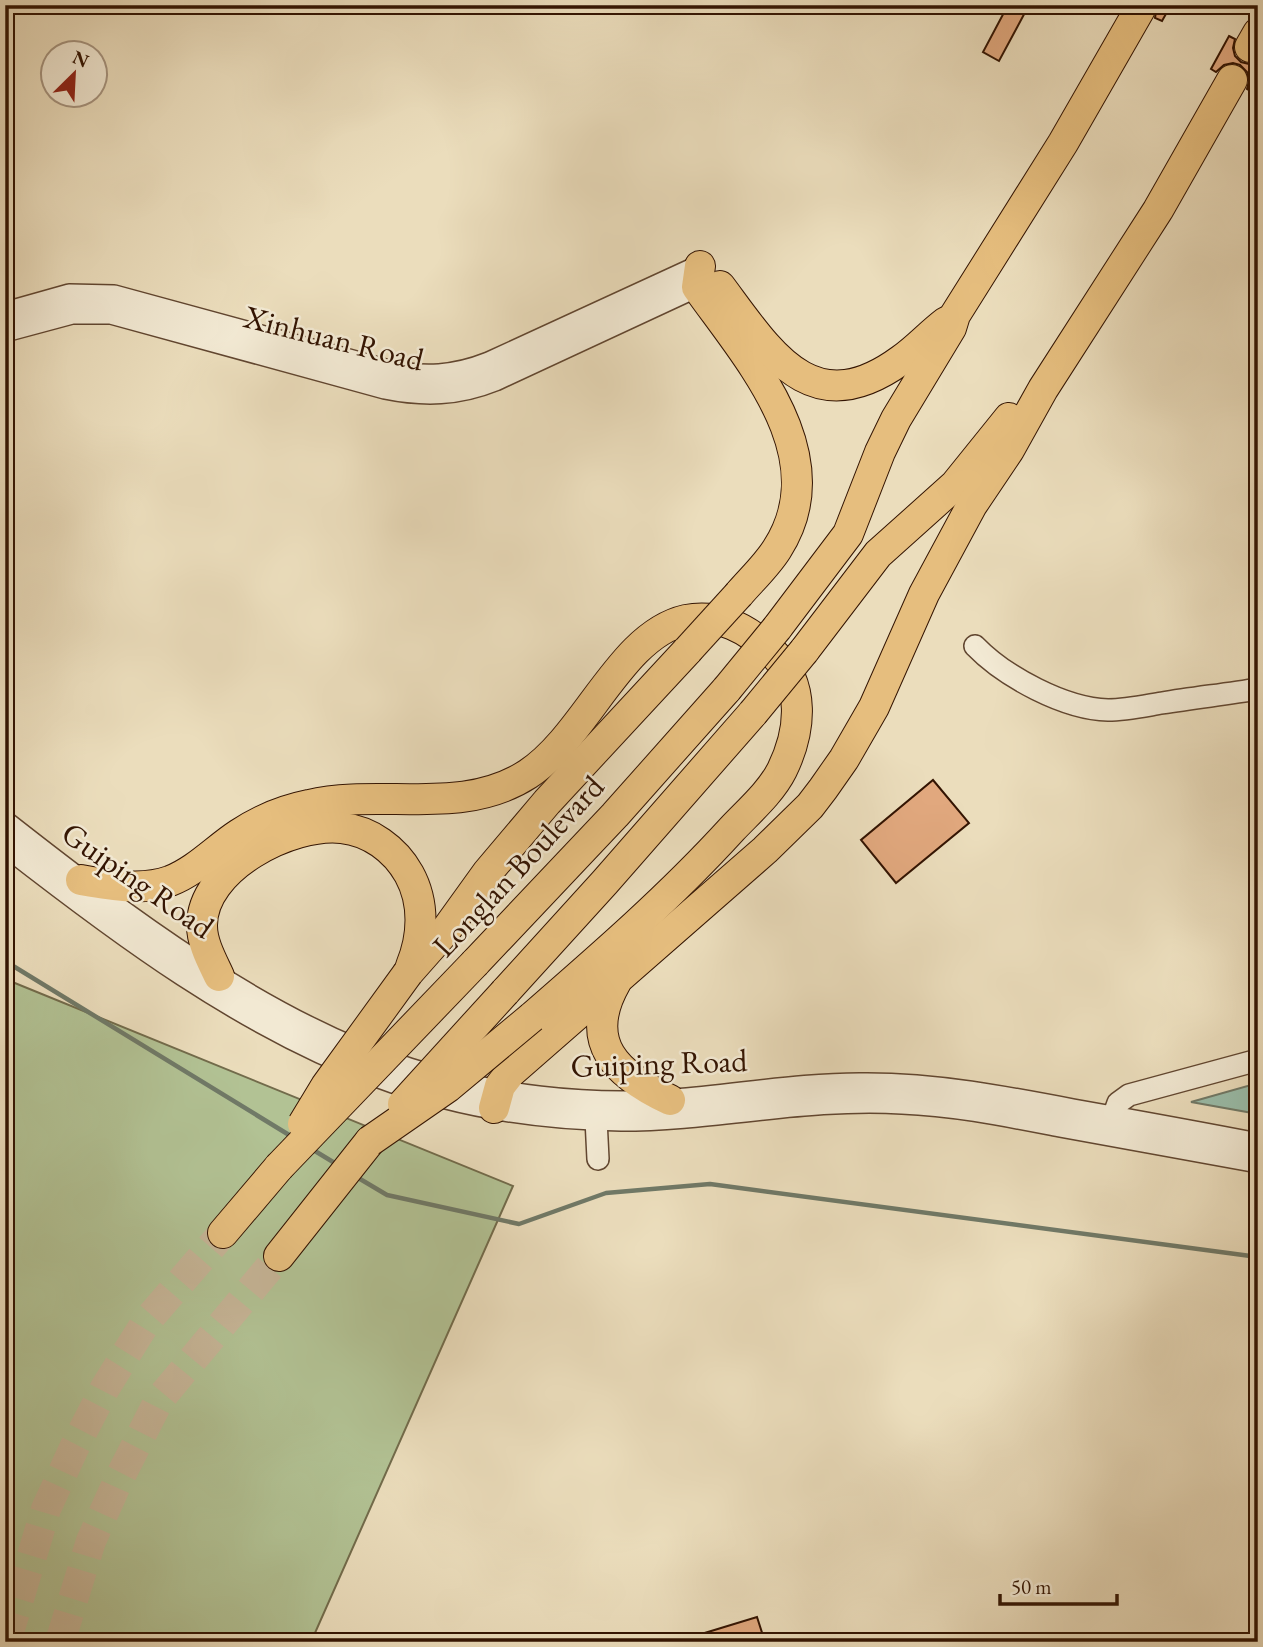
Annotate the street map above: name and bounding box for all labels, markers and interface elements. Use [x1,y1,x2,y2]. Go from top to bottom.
north arrow [38,38,108,108]
text: N [69,44,93,74]
street label: Xinhuan Road [239,295,429,381]
street label: Longlan Boulevard [423,766,614,966]
street label: Guiping Road [54,812,223,948]
street label: Guiping Road [570,1039,749,1087]
scale bar [1000,1563,1118,1607]
text: 50 m [1011,1573,1052,1600]

